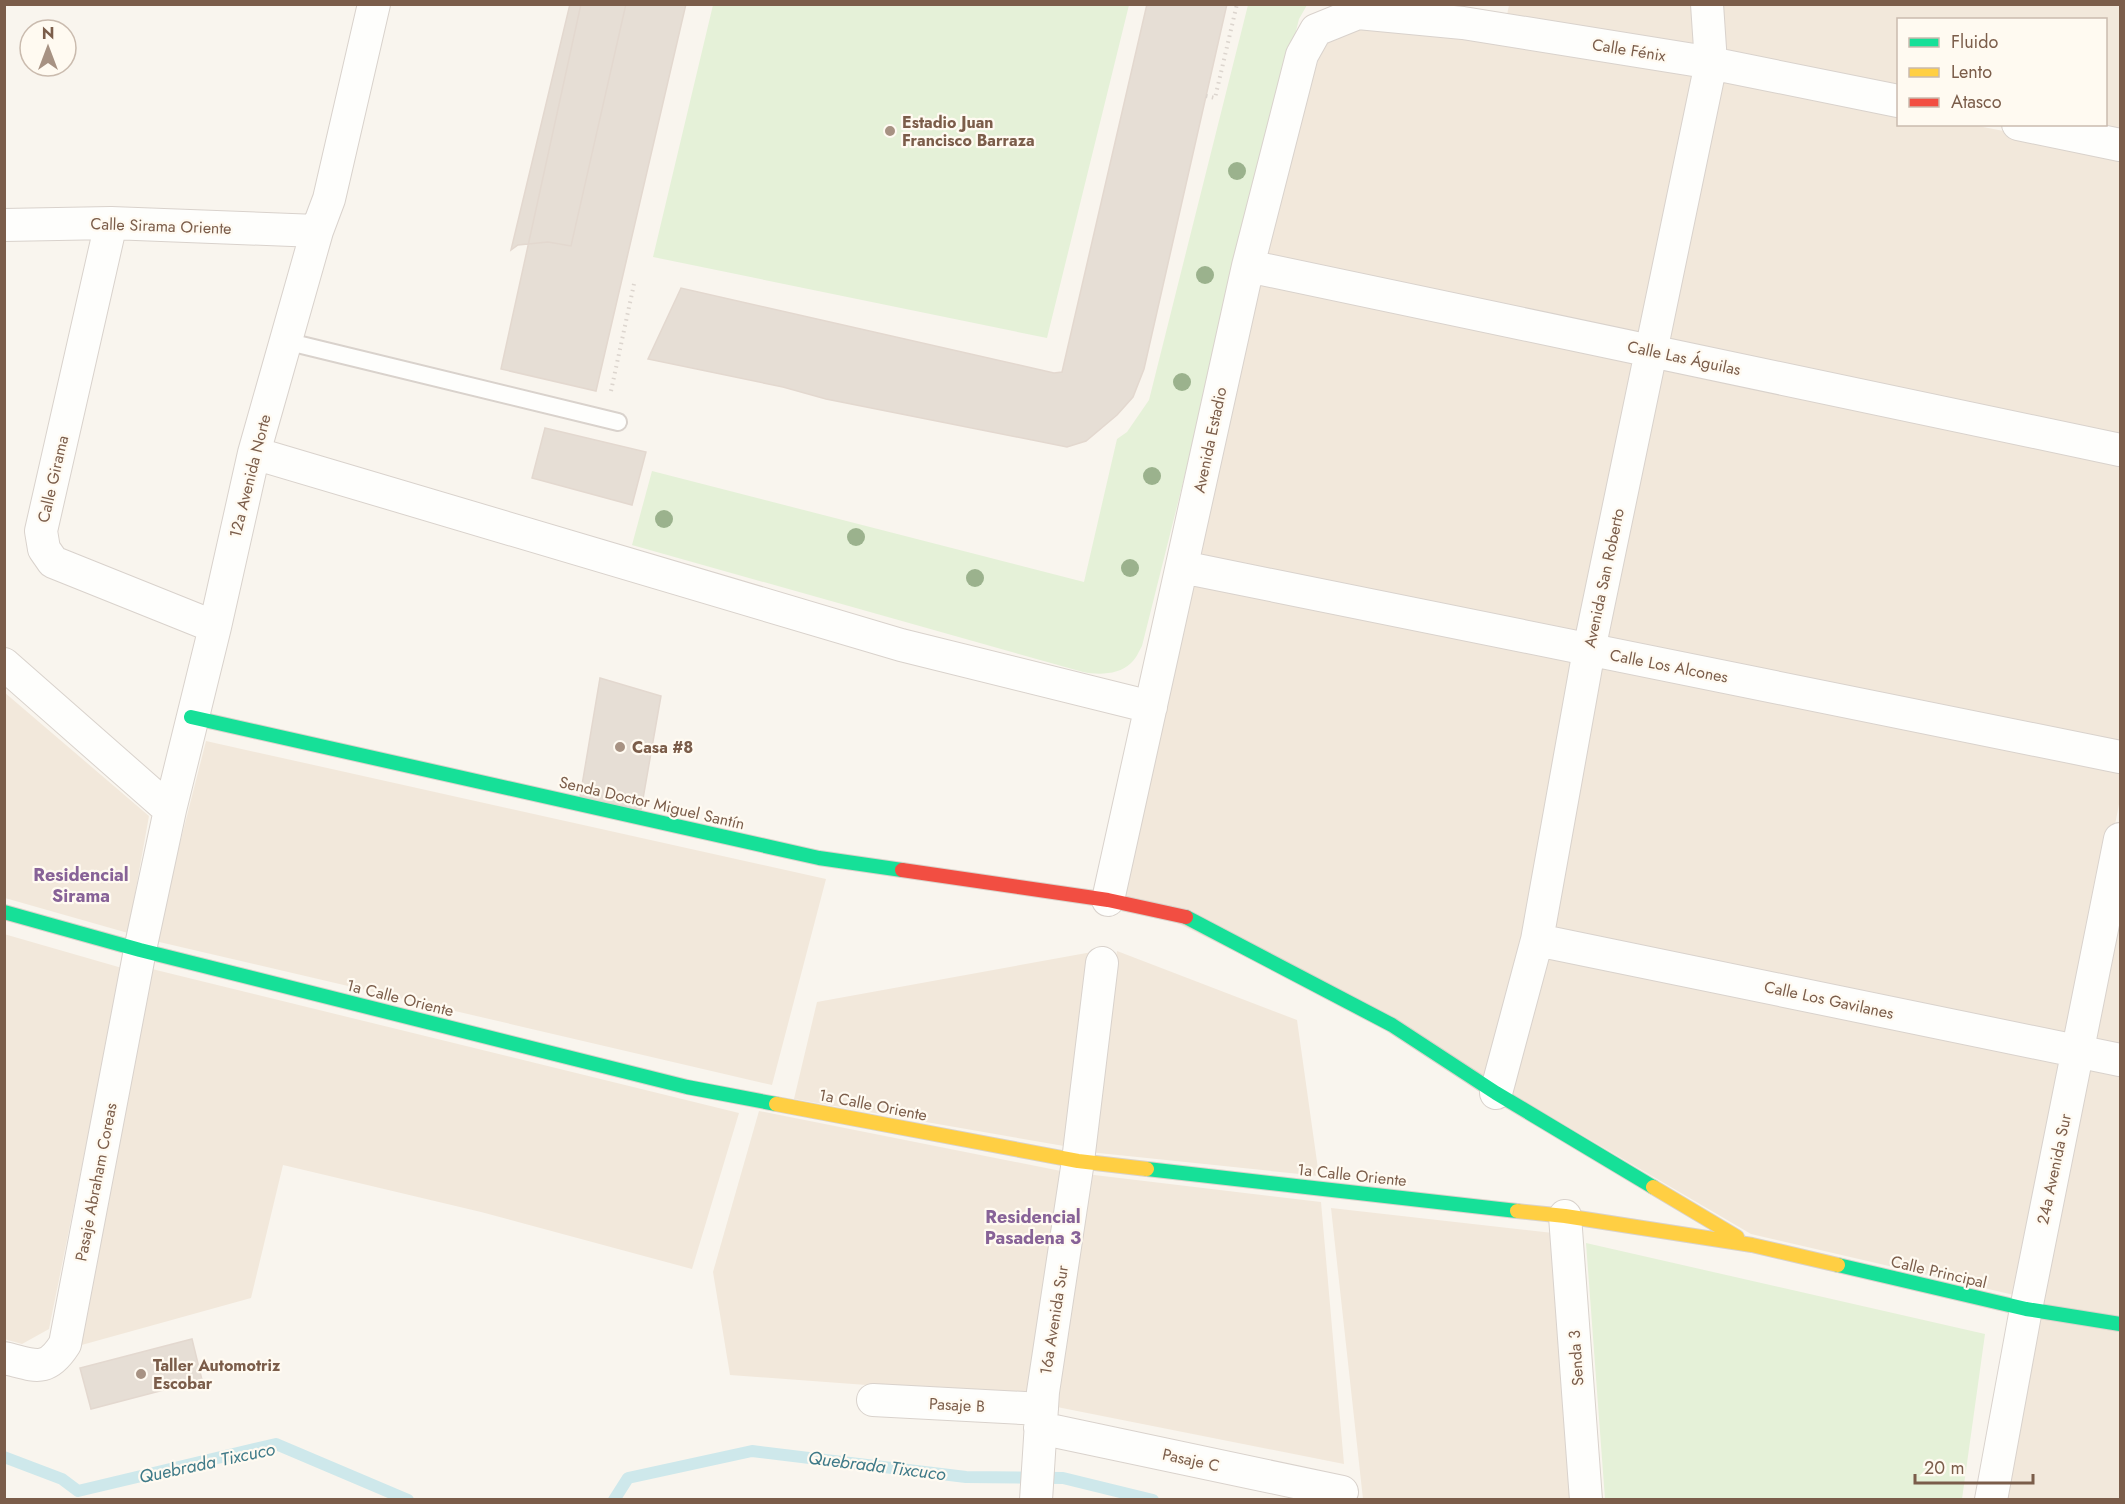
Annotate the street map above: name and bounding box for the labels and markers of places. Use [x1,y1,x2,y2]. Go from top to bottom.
place label: Estadio Juan Francisco Barraza [902,111,1035,152]
marker: Estadio Juan Francisco Barraza [883,124,897,138]
place label: Casa #8 [632,736,693,759]
marker: Casa #8 [613,740,627,754]
place label: Taller Automotriz Escobar [153,1354,281,1395]
marker: Taller Automotriz Escobar [134,1367,148,1381]

